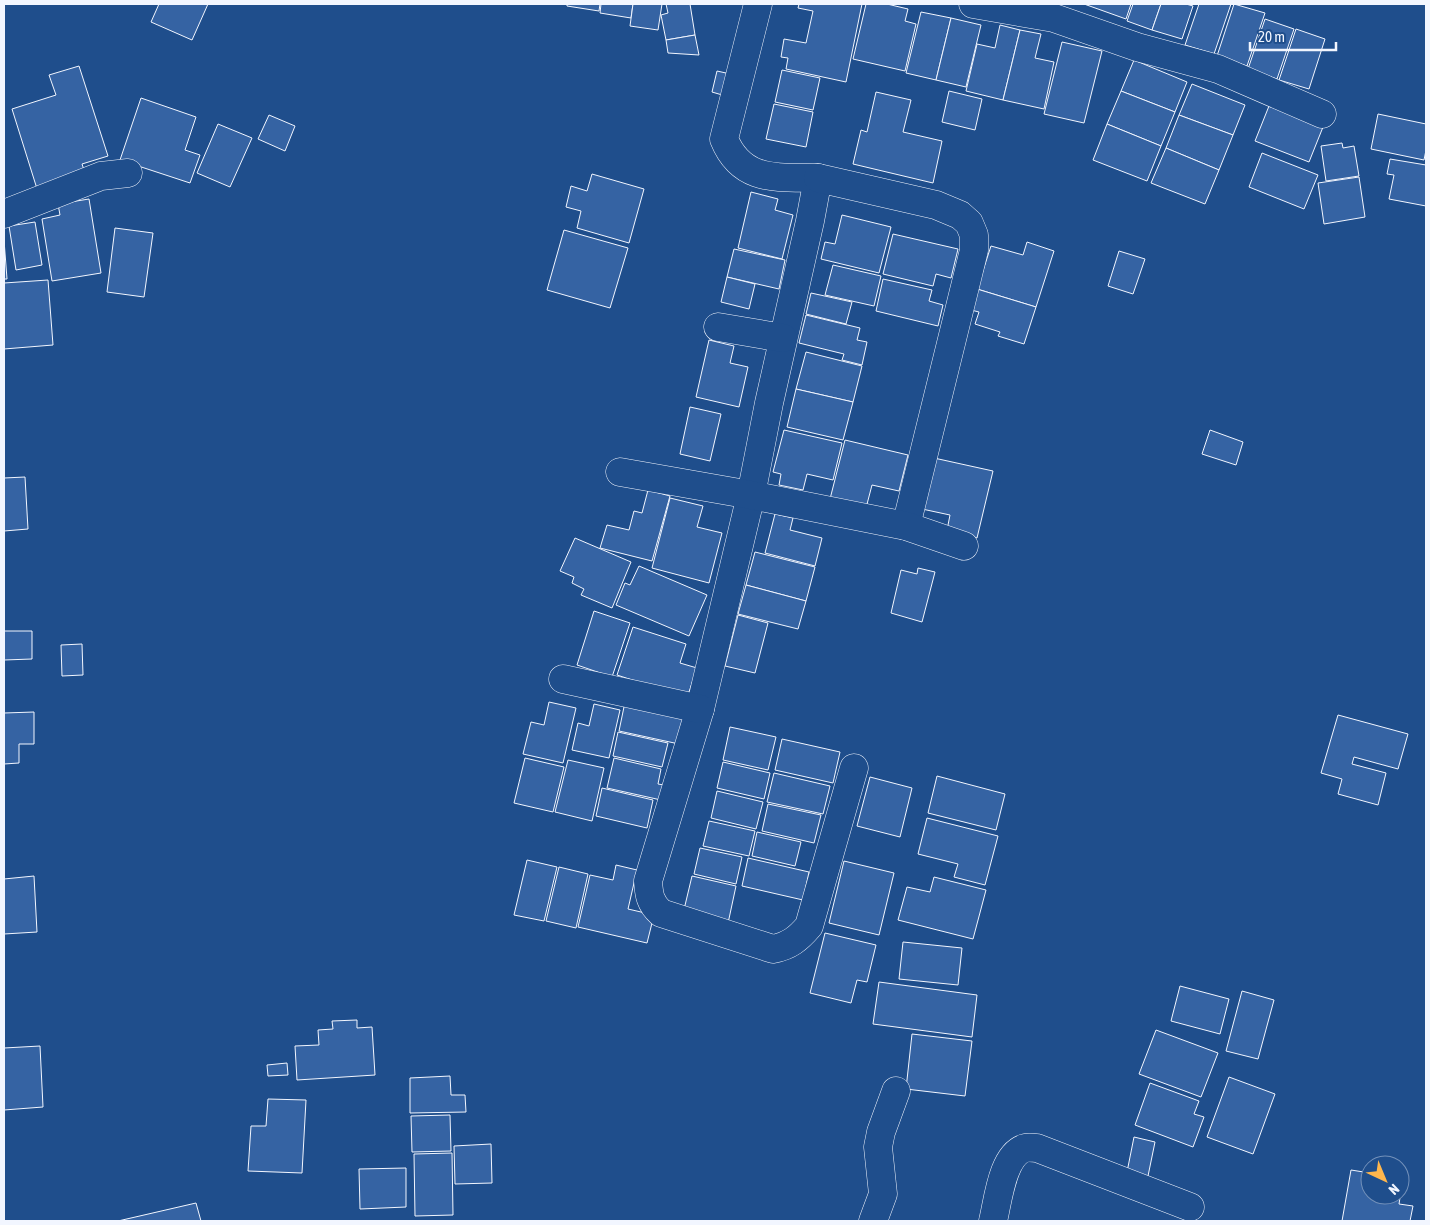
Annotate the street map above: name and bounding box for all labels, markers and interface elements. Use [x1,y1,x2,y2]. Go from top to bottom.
scale bar [1250,20,1336,52]
text: 20 m [1258,28,1285,45]
north arrow [1360,1155,1410,1205]
text: N [1386,1181,1403,1198]

